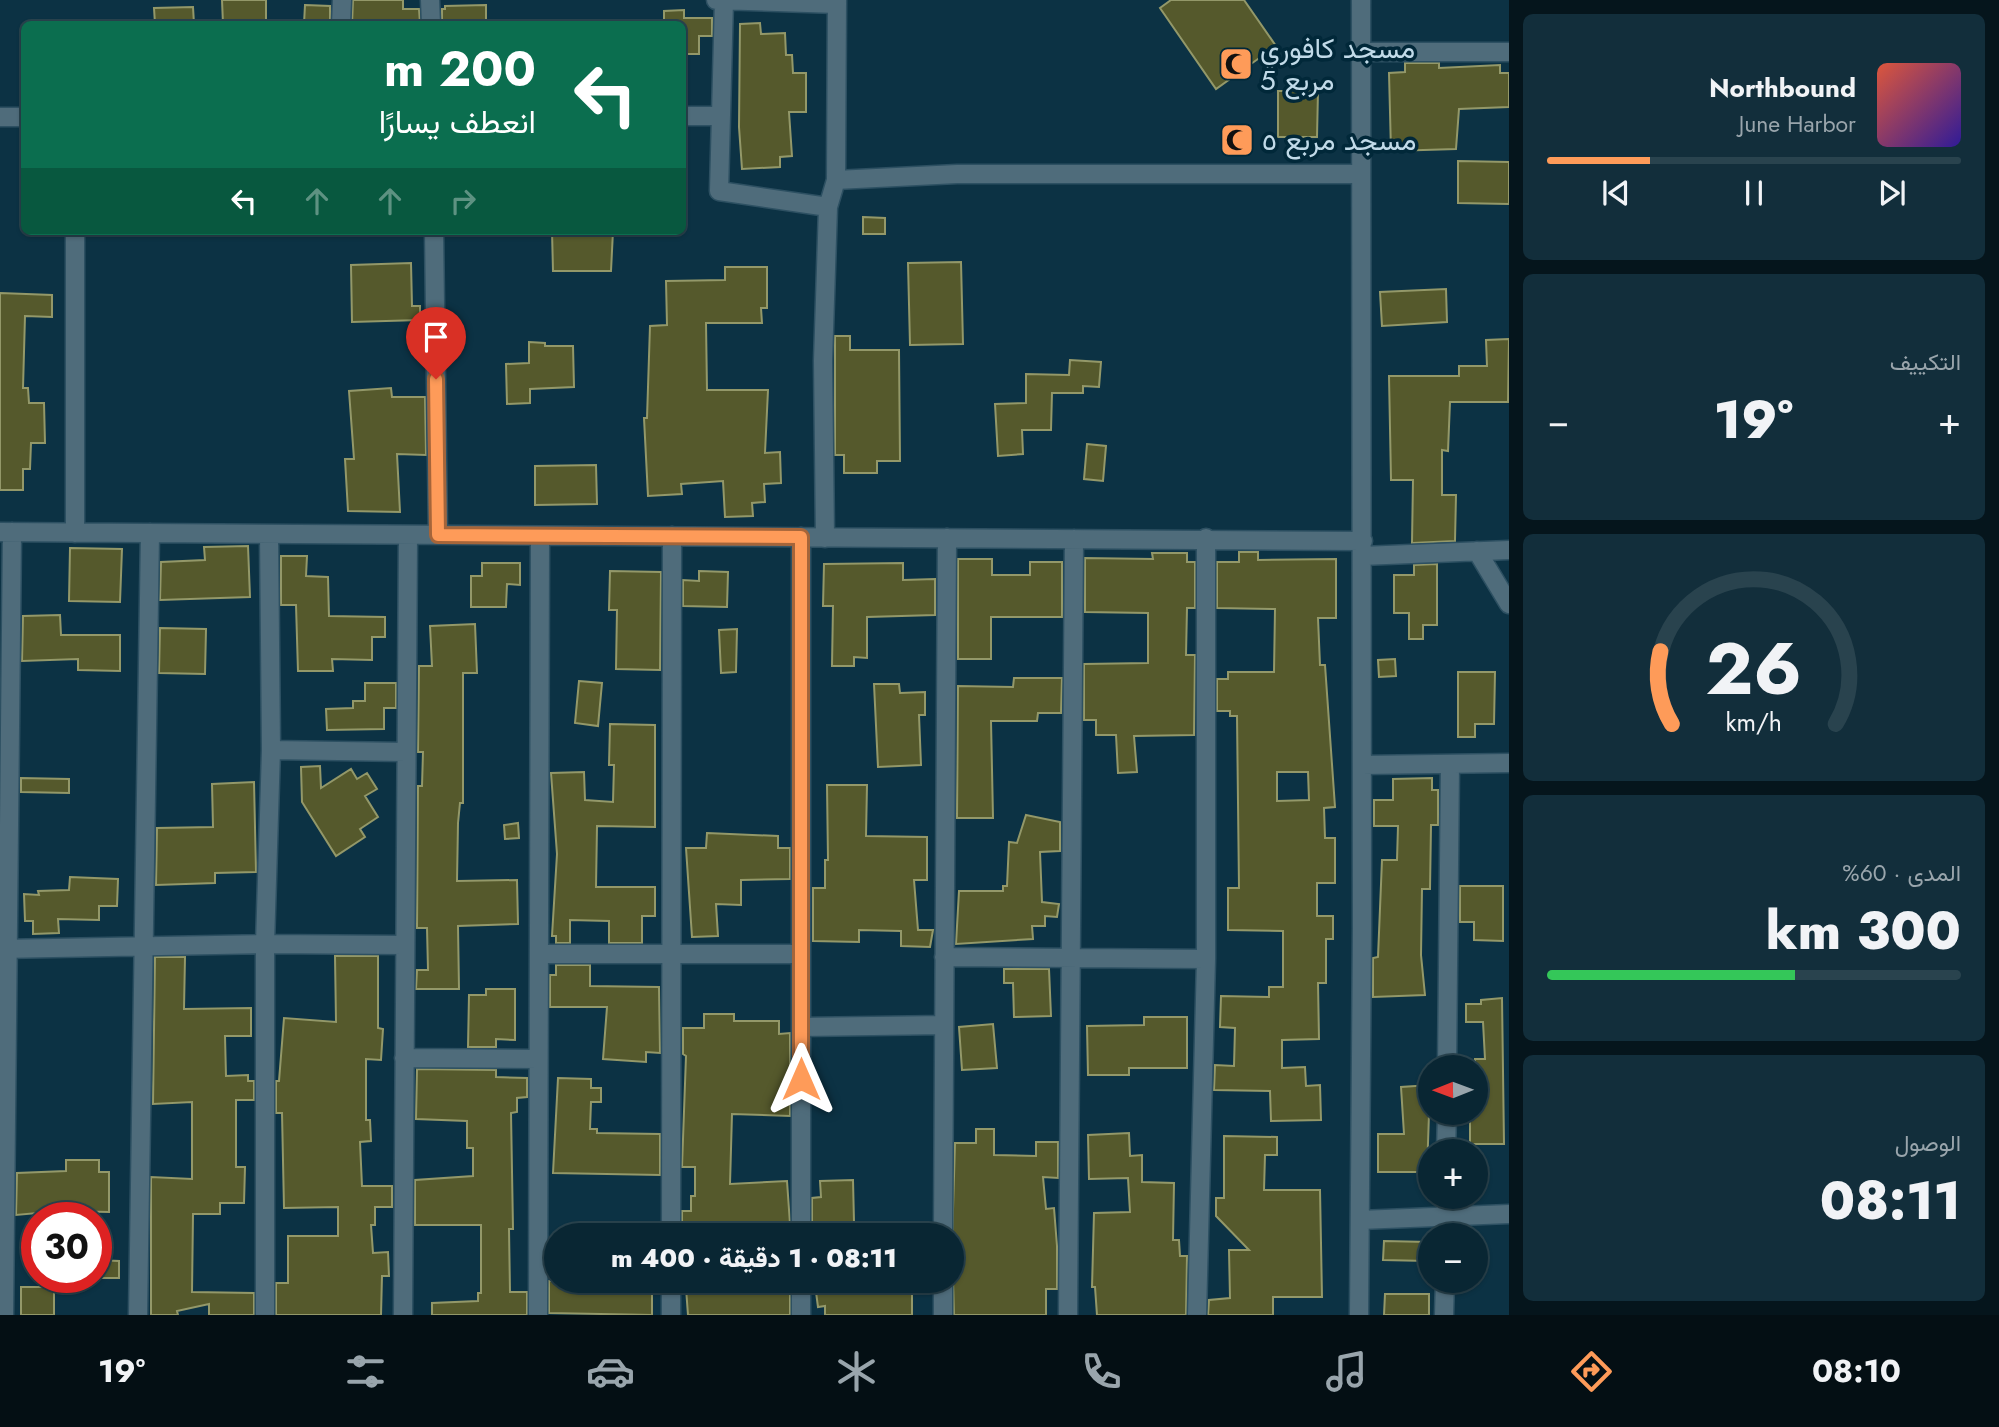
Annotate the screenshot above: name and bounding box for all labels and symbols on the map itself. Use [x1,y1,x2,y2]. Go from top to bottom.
place label: مسجد كافوري مربع 5 [1260,28,1415,101]
mosque icon: مسجد كافوري مربع 5 [1217,45,1255,83]
place label: مسجد مربع ٥ [1262,120,1416,161]
mosque icon: مسجد مربع ٥ [1218,121,1256,159]
pin [406,307,466,379]
position arrow [764,1042,838,1116]
north arrow [1418,1055,1488,1125]
speed limit sign: 30 [21,1202,112,1293]

